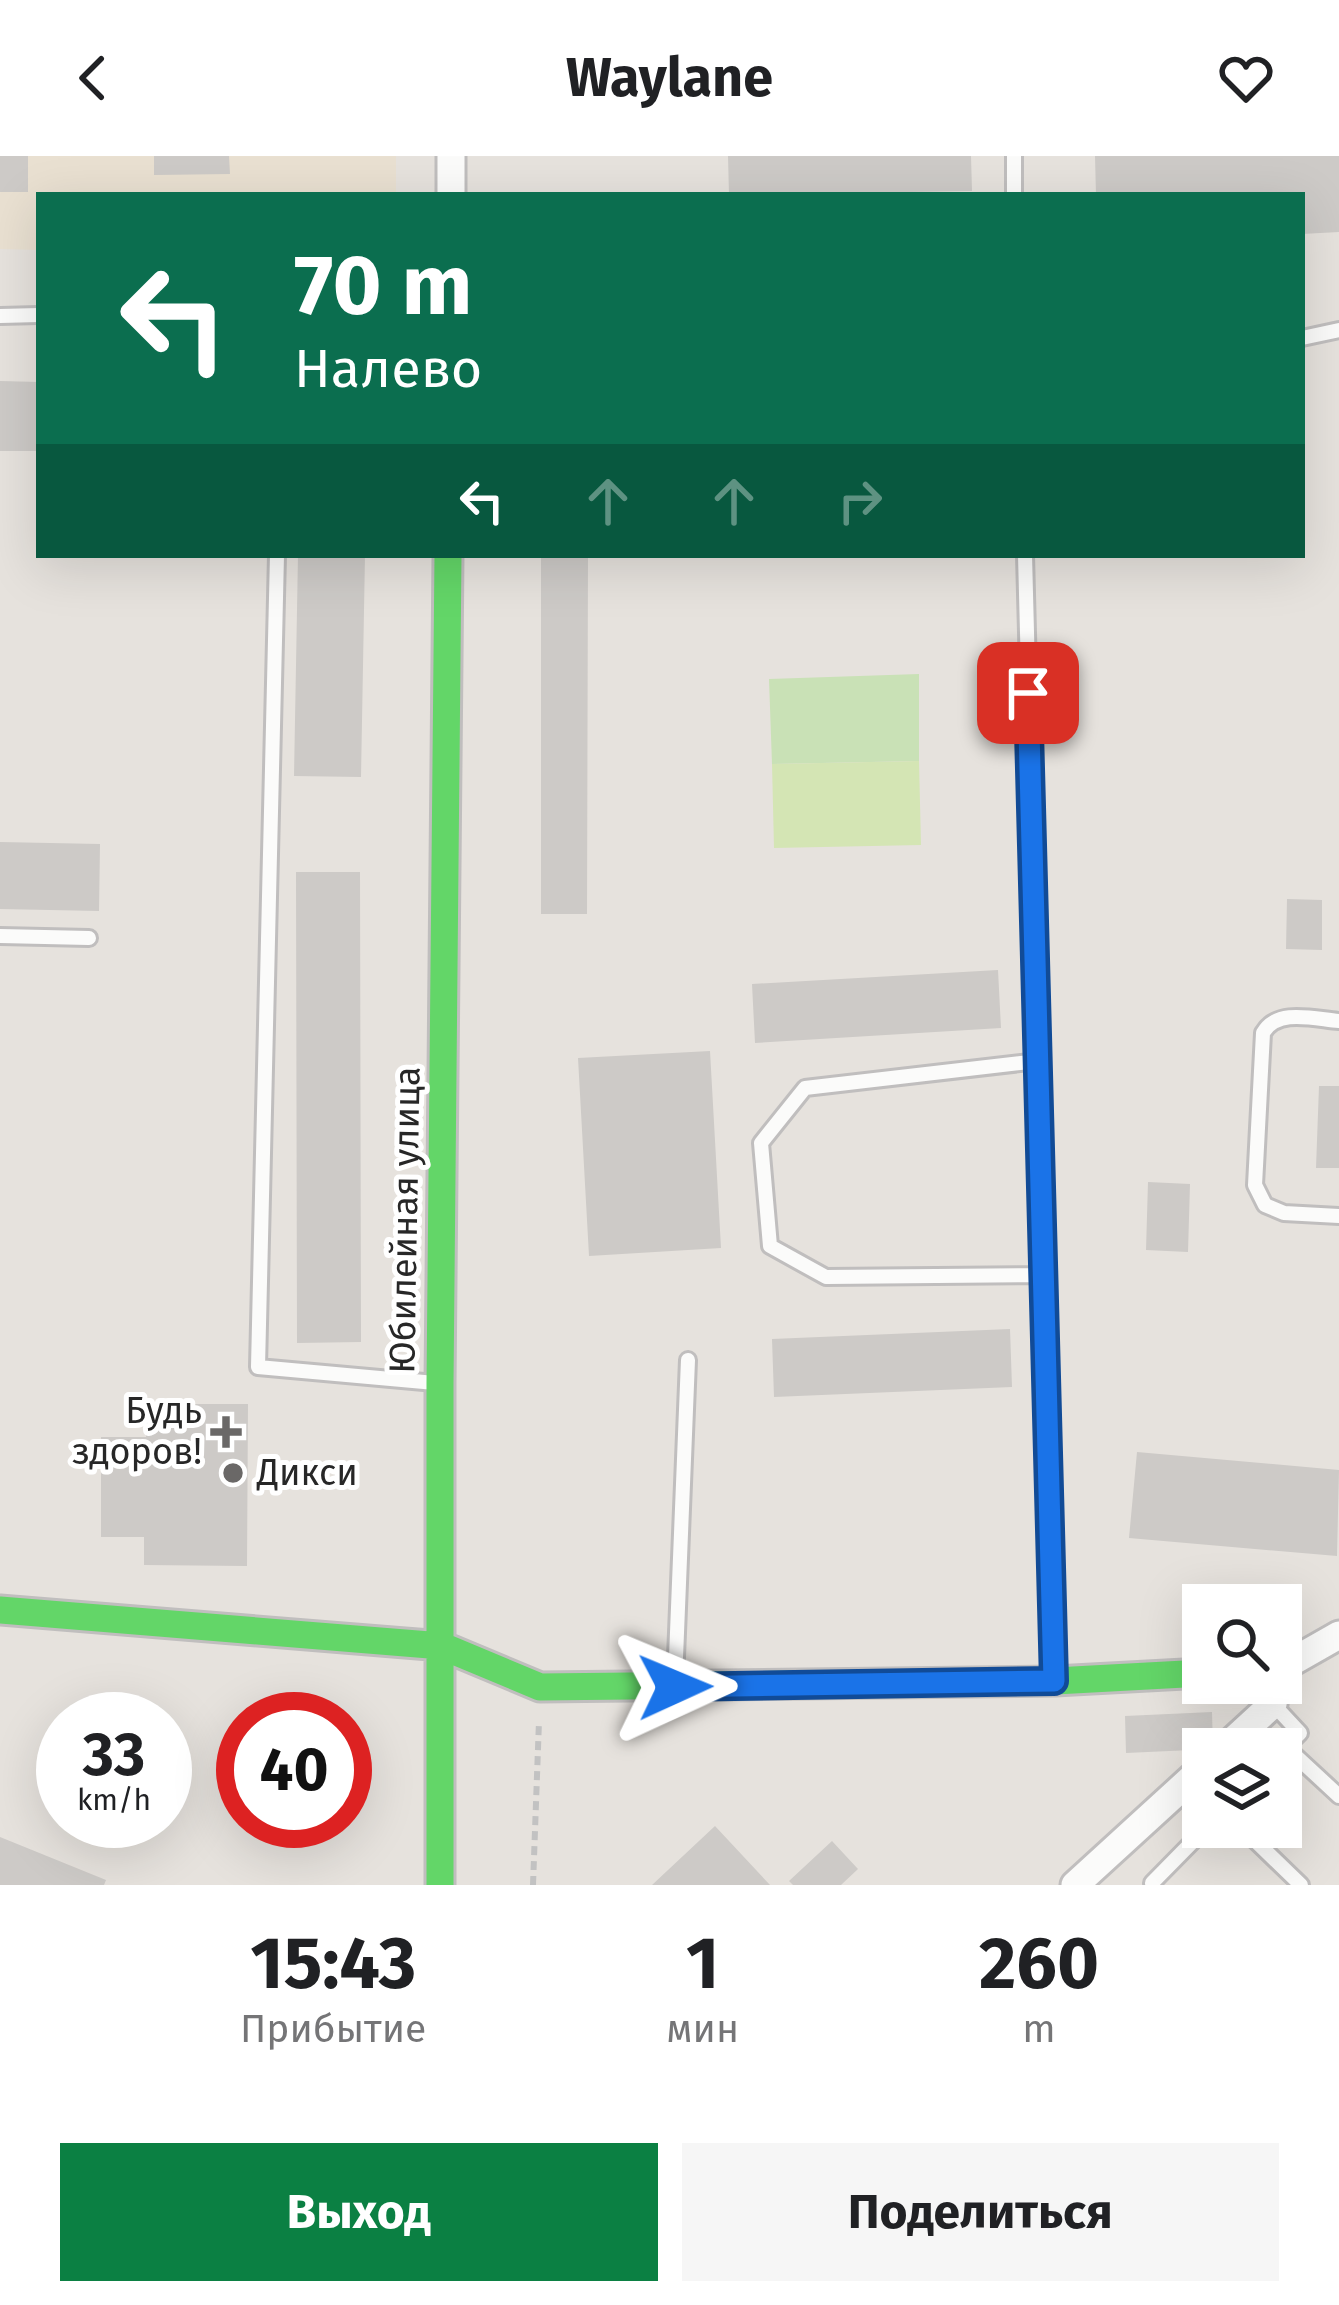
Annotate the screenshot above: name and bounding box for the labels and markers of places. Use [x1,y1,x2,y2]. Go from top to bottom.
pin [977,642,1079,744]
place label: Будь здоров! [72,1389,202,1474]
marker: Будь здоров! [213,1419,239,1445]
place label: Дикси [256,1451,358,1495]
marker: Дикси [220,1460,246,1486]

